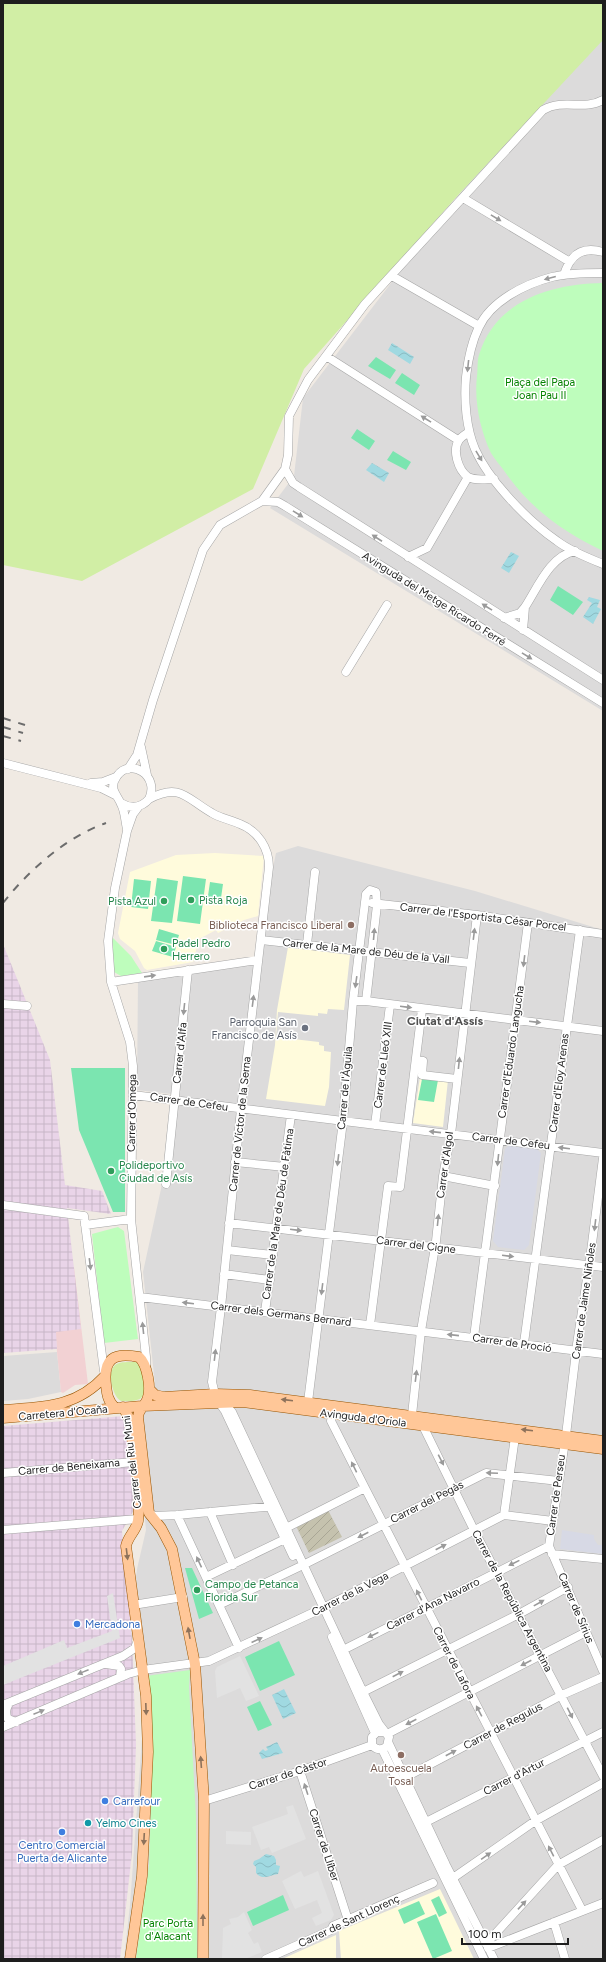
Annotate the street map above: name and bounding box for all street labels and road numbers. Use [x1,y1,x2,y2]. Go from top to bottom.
street label: Avinguda del Metge Ricardo Ferré [360,549,508,649]
street label: Carrer de l'Esportista César Porcel [399,900,567,934]
street label: Carrer de la Mare de Déu de la Vall [282,936,450,966]
street label: Carrer d'Eduardo Langucha [495,985,527,1119]
street label: Carrer de Lleó XIII [371,1021,395,1109]
street label: Carrer d'Alfa [170,1022,190,1084]
street label: Carrer d'Eloy Arenas [546,1033,572,1133]
street label: Carrer de l'Àguila [334,1046,355,1130]
street label: Carrer de Víctor de la Serna [226,1056,254,1192]
street label: Carrer d'Omega [125,1074,139,1152]
street label: Carrer de Cefeu [149,1090,229,1114]
street label: Carrer de la Mare de Déu de Fàtima [260,1128,296,1300]
street label: Carrer de Cefeu [471,1130,551,1152]
street label: Carrer d'Algol [434,1131,456,1199]
street label: Carrer del Cigne [375,1234,457,1256]
street label: Carrer de Jaime Niñoles [569,1242,599,1360]
street label: Carrer dels Germans Bernard [210,1299,352,1329]
street label: Carrer de Proció [472,1331,552,1355]
street label: Carretera d'Ocaña [18,1403,108,1423]
street label: Avinguda d'Oriola [319,1406,407,1430]
street label: Carrer del Riu Muni [120,1415,144,1509]
street label: Carrer de Perseu [544,1454,568,1536]
street label: Carrer de Beneixama [18,1456,120,1478]
street label: Carrer del Pegàs [388,1478,466,1526]
street label: Carrer de la República Argentina [469,1528,555,1674]
street label: Carrer de la Vega [309,1569,391,1619]
street label: Carrer de Sírius [555,1571,597,1645]
street label: Carrer d'Ana Navarro [384,1575,482,1633]
street label: Carrer de Lafora [430,1625,478,1701]
street label: Carrer de Regulus [461,1700,545,1752]
street label: Carrer de Càstor [247,1755,329,1793]
street label: Carrer d'Artur [481,1756,547,1798]
street label: Carrer de Llíber [306,1807,342,1883]
street label: Carrer de Sant Llorenç [296,1892,402,1950]

